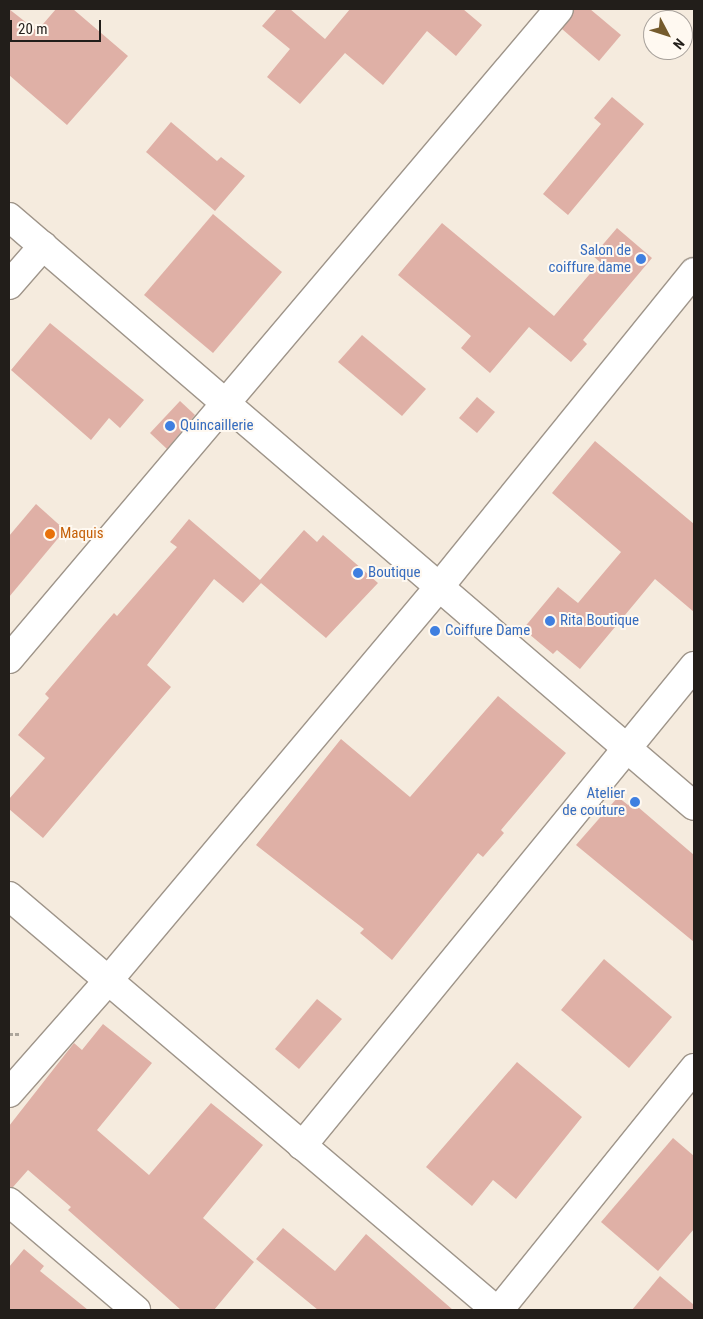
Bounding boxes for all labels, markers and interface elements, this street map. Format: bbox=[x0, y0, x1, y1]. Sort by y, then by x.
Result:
scale bar bbox=[12, 10, 104, 42]
north arrow bbox=[643, 10, 693, 60]
text: 20 m bbox=[18, 20, 48, 38]
text: N bbox=[670, 36, 688, 52]
place label: Salon de coiffure dame bbox=[548, 241, 631, 276]
marker: Salon de coiffure dame bbox=[635, 253, 647, 265]
place label: Quincaillerie bbox=[180, 417, 253, 435]
marker: Quincaillerie bbox=[164, 420, 176, 432]
place label: Maquis bbox=[60, 525, 104, 543]
marker: Maquis bbox=[44, 528, 56, 540]
place label: Boutique bbox=[368, 564, 421, 582]
marker: Boutique bbox=[352, 567, 364, 579]
place label: Rita Boutique bbox=[560, 612, 639, 630]
marker: Rita Boutique bbox=[544, 615, 556, 627]
place label: Coiffure Dame bbox=[445, 622, 530, 640]
marker: Coiffure Dame bbox=[429, 625, 441, 637]
place label: Atelier de couture bbox=[562, 784, 625, 819]
marker: Atelier de couture bbox=[629, 796, 641, 808]

